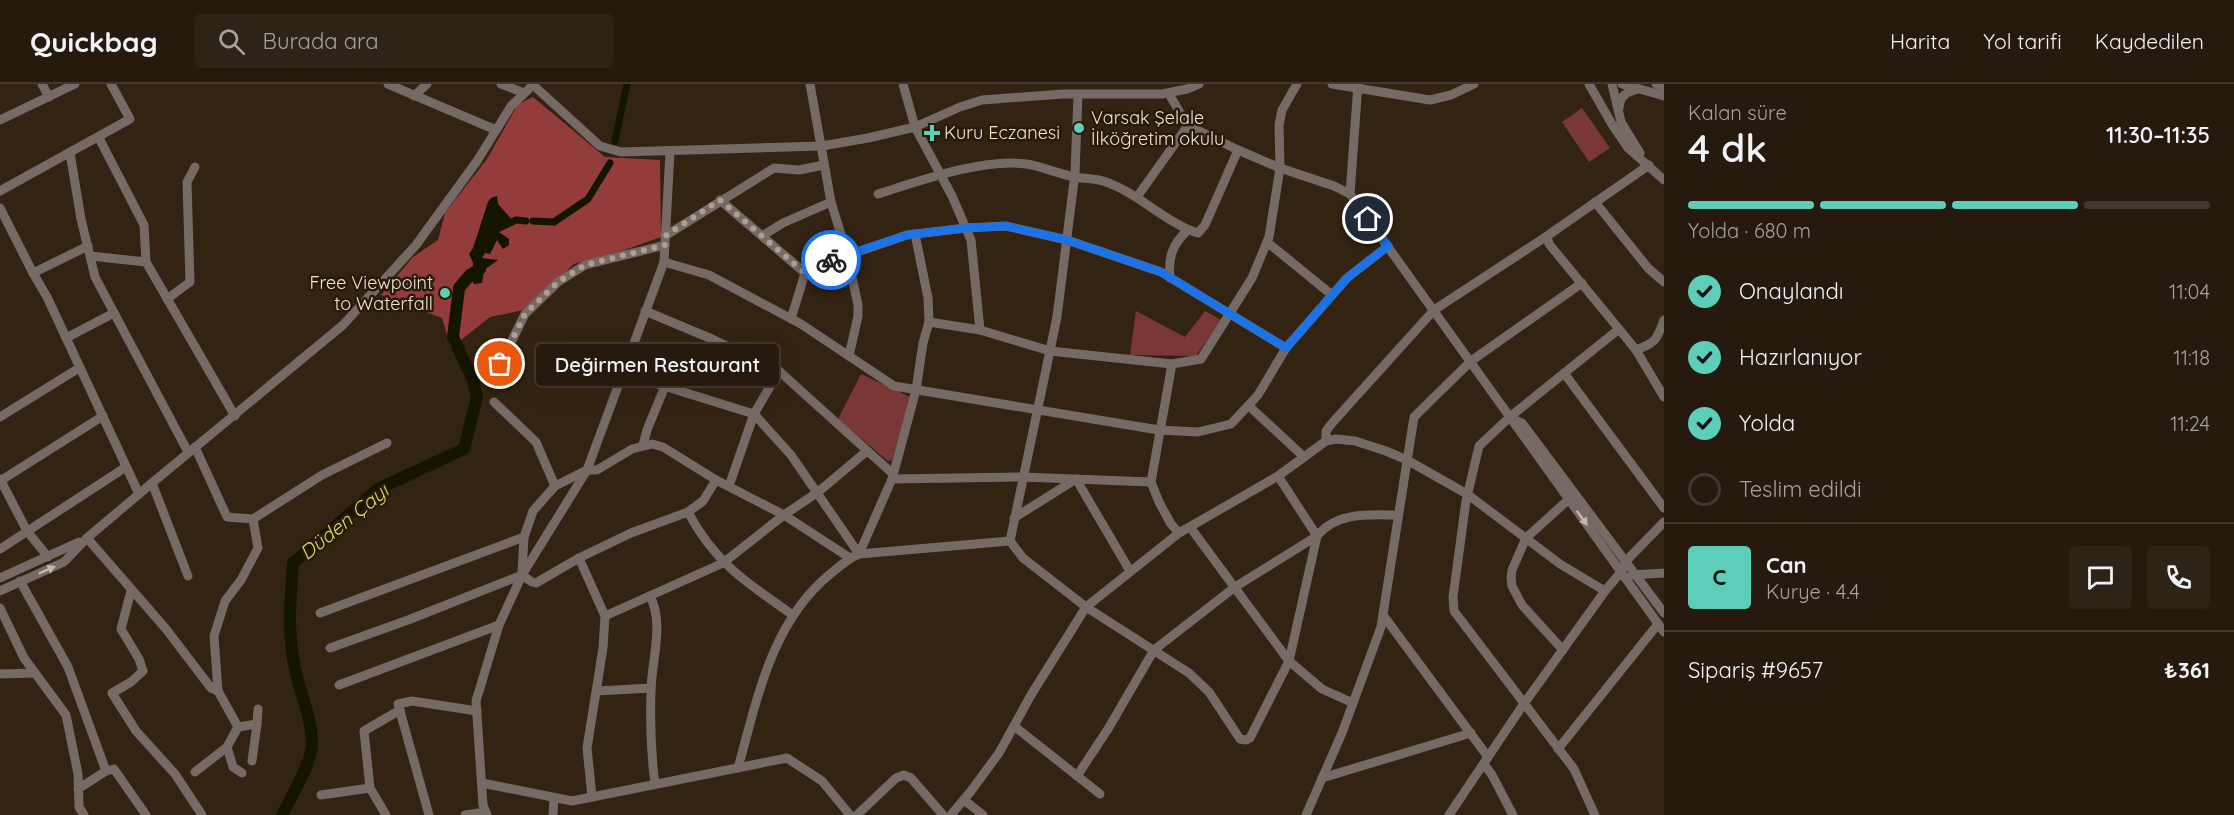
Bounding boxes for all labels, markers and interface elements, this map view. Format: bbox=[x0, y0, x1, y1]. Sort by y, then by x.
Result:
search box bbox=[194, 14, 614, 68]
text: Quickbag bbox=[30, 24, 158, 59]
icon: search bbox=[215, 25, 248, 58]
text: Burada ara bbox=[263, 27, 379, 55]
text: Harita bbox=[1890, 28, 1950, 54]
text: Yol tarifi bbox=[1983, 28, 2062, 54]
text: Kaydedilen bbox=[2095, 28, 2204, 54]
text: Kalan süre bbox=[1688, 100, 1787, 125]
place label: Varsak Şelale İlköğretim okulu bbox=[1091, 106, 1224, 150]
place label: Kuru Eczanesi bbox=[944, 121, 1060, 144]
marker: Varsak Şelale İlköğretim okulu bbox=[1072, 121, 1086, 135]
text: 11:30–11:35 bbox=[2106, 121, 2210, 149]
text: 4 dk bbox=[1688, 123, 1767, 172]
marker: Kuru Eczanesi bbox=[925, 126, 939, 140]
pin bbox=[1342, 193, 1393, 244]
icon: home bbox=[1351, 202, 1384, 235]
text: Yolda · 680 m bbox=[1688, 218, 1811, 243]
courier bbox=[801, 230, 861, 290]
icon: bike bbox=[815, 244, 848, 277]
place label: Free Viewpoint to Waterfall bbox=[310, 271, 433, 315]
icon: check bbox=[1688, 275, 1721, 308]
text: Onaylandı bbox=[1739, 277, 1844, 305]
text: 11:04 bbox=[2169, 279, 2210, 304]
marker: Free Viewpoint to Waterfall bbox=[438, 286, 452, 300]
pin bbox=[474, 338, 525, 389]
icon: check bbox=[1688, 341, 1721, 374]
callout: Değirmen Restaurant bbox=[536, 343, 779, 385]
text: Hazırlanıyor bbox=[1739, 343, 1862, 371]
text: 11:18 bbox=[2173, 345, 2210, 370]
icon: bag bbox=[483, 347, 516, 380]
text: Değirmen Restaurant bbox=[555, 352, 760, 377]
icon: check bbox=[1688, 407, 1721, 440]
text: Yolda bbox=[1739, 409, 1795, 437]
text: 11:24 bbox=[2170, 411, 2210, 436]
text: Teslim edildi bbox=[1739, 475, 1862, 503]
water label: Düden Çayı bbox=[294, 477, 394, 565]
one-way arrow bbox=[1575, 511, 1587, 526]
button: chat bbox=[2069, 546, 2132, 609]
button: phone bbox=[2147, 546, 2210, 609]
text: Can bbox=[1766, 551, 1807, 579]
text: C bbox=[1713, 563, 1726, 591]
one-way arrow bbox=[39, 565, 56, 574]
text: Kurye · 4.4 bbox=[1766, 579, 1860, 604]
text: Sipariş #9657 bbox=[1688, 656, 1823, 684]
text: ₺361 bbox=[2164, 656, 2210, 684]

